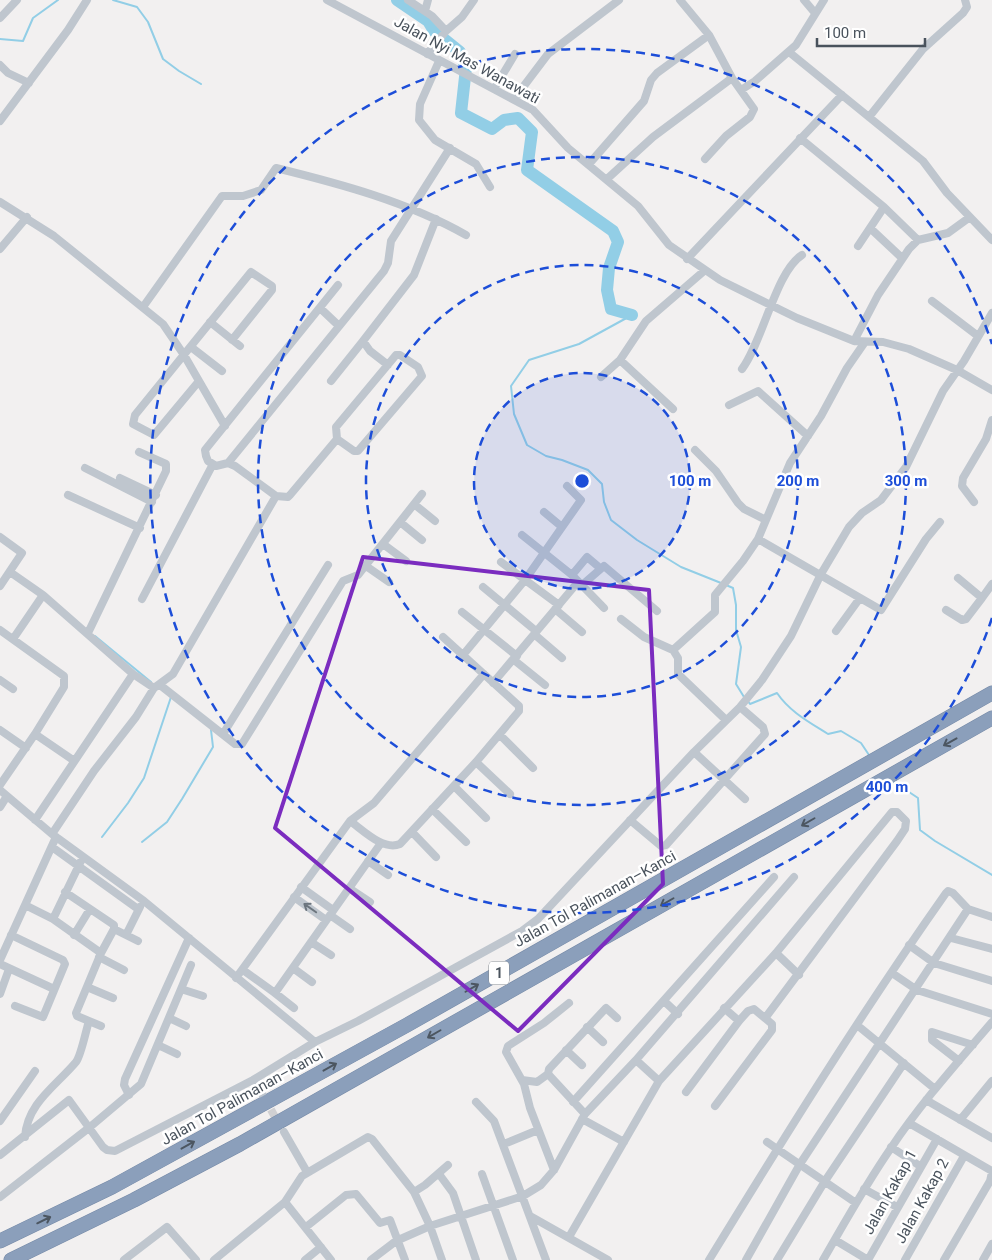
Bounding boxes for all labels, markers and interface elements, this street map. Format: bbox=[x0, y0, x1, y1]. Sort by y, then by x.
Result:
street label: Jalan Nyi Mas Wanawati bbox=[391, 12, 543, 108]
scale bar bbox=[817, 15, 924, 47]
text: 100 m bbox=[824, 24, 866, 42]
centre of rings bbox=[573, 472, 591, 490]
text: 100 m bbox=[669, 472, 711, 490]
text: 200 m bbox=[777, 472, 819, 490]
text: 300 m bbox=[885, 472, 927, 490]
one-way arrow bbox=[942, 737, 957, 747]
text: 400 m bbox=[866, 778, 908, 796]
one-way arrow bbox=[801, 818, 816, 827]
street label: Jalan Tol Palimanan–Kanci bbox=[511, 847, 679, 951]
one-way arrow bbox=[660, 898, 674, 908]
one-way arrow bbox=[304, 903, 317, 914]
road number: 1 bbox=[489, 961, 509, 984]
one-way arrow bbox=[465, 982, 479, 992]
one-way arrow bbox=[428, 1030, 442, 1040]
street label: Jalan Tol Palimanan–Kanci bbox=[158, 1045, 326, 1149]
one-way arrow bbox=[323, 1062, 338, 1072]
one-way arrow bbox=[180, 1140, 195, 1149]
street label: Jalan Kakap 1 bbox=[859, 1146, 921, 1238]
street label: Jalan Kakap 2 bbox=[891, 1155, 953, 1247]
one-way arrow bbox=[36, 1215, 51, 1224]

